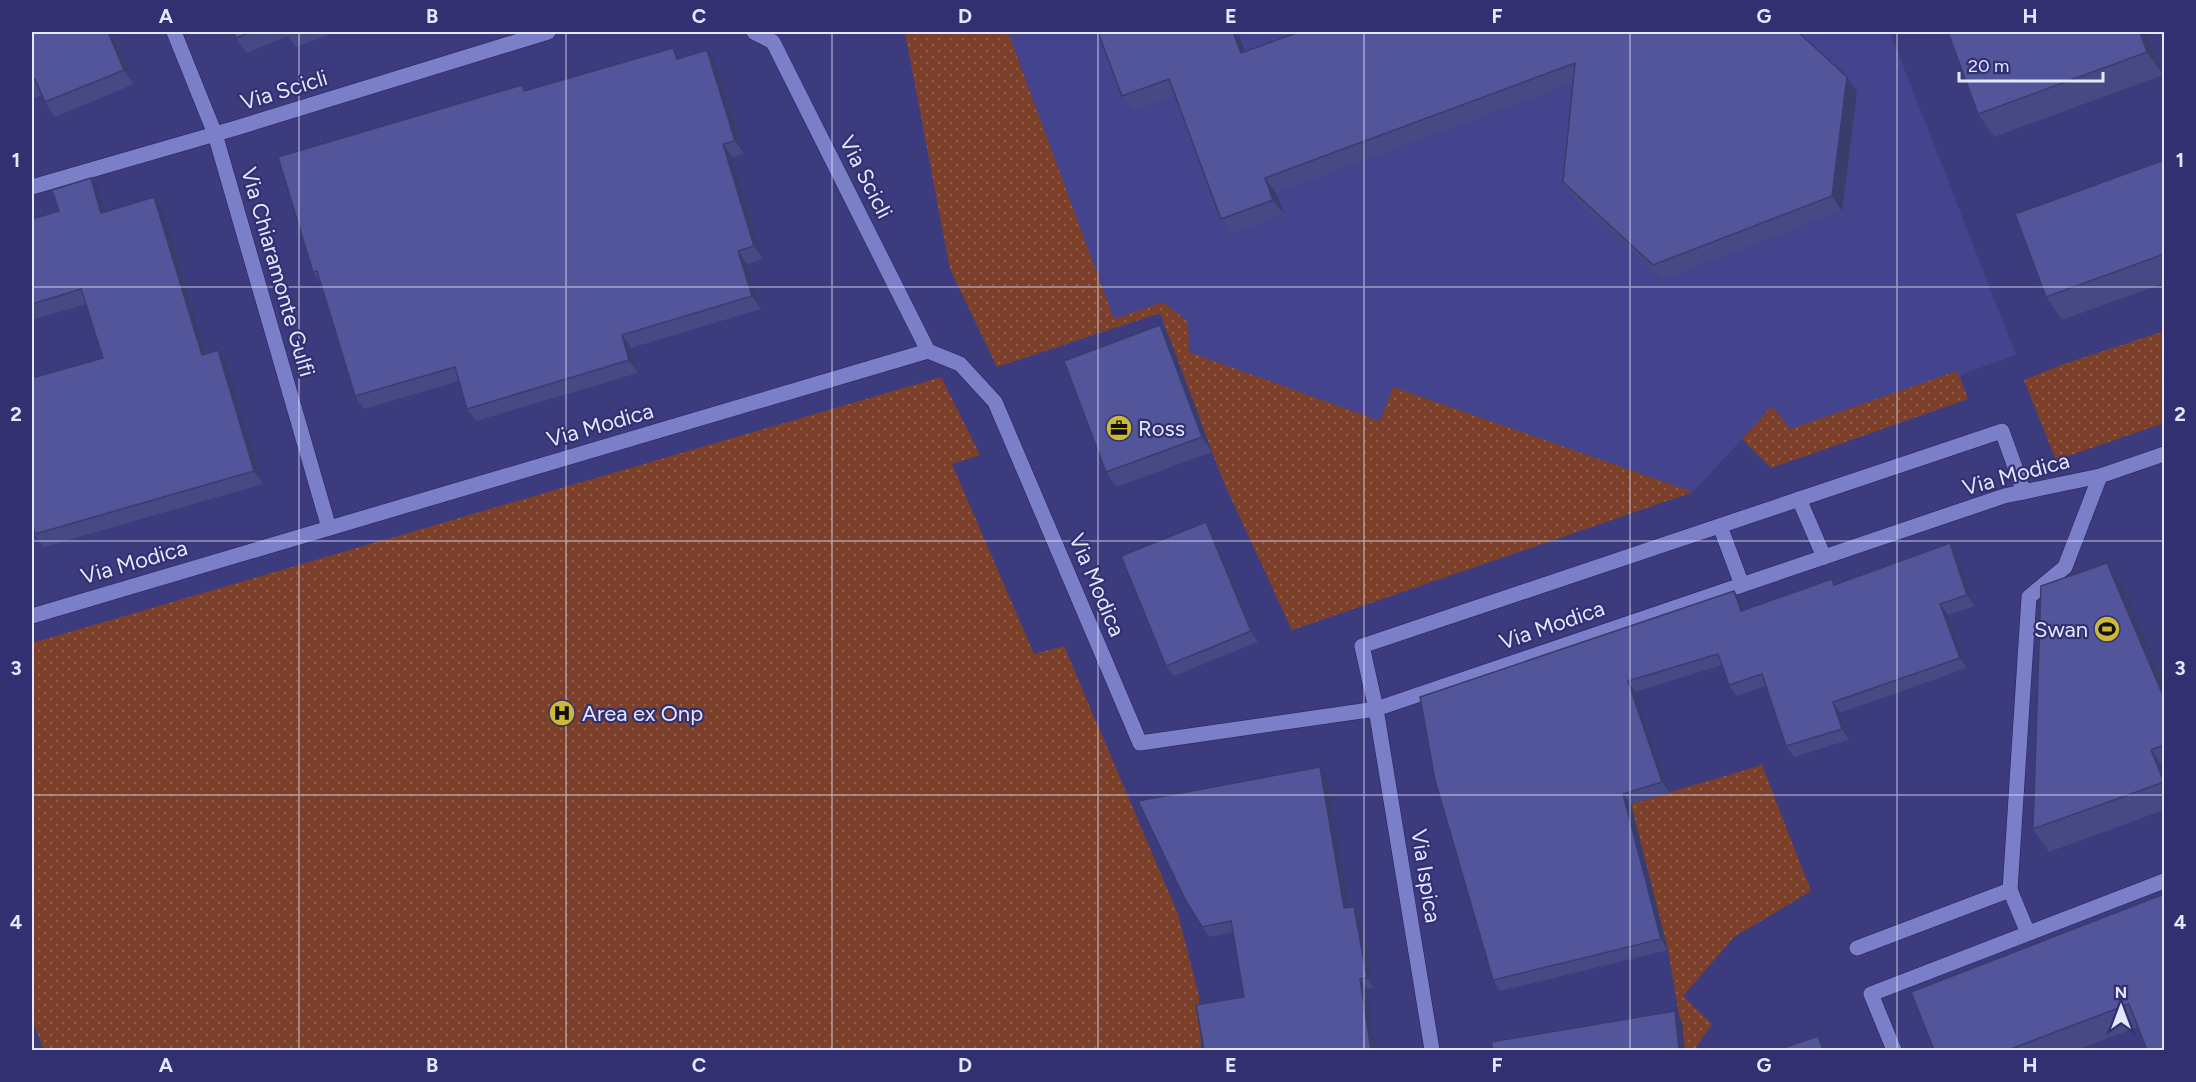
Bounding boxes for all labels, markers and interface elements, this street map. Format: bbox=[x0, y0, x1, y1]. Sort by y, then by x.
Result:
text: A bbox=[159, 4, 174, 28]
text: B bbox=[426, 4, 438, 28]
text: C bbox=[692, 4, 706, 28]
text: D bbox=[958, 4, 972, 28]
text: E bbox=[1225, 4, 1237, 28]
text: F bbox=[1491, 4, 1503, 28]
text: G bbox=[1757, 4, 1772, 28]
text: H bbox=[2023, 4, 2038, 28]
scale bar bbox=[1959, 45, 2103, 83]
text: 20 m bbox=[1968, 55, 2009, 77]
street label: Via Scicli bbox=[237, 64, 331, 116]
street label: Via Scicli bbox=[834, 131, 898, 223]
text: 1 bbox=[12, 148, 20, 172]
text: 1 bbox=[2176, 148, 2184, 172]
street label: Via Chiaramonte Gulfi bbox=[235, 164, 321, 380]
street label: Via Modica bbox=[544, 397, 656, 453]
text: 2 bbox=[10, 402, 22, 426]
text: 2 bbox=[2174, 402, 2186, 426]
office icon: Ross bbox=[1104, 413, 1134, 443]
place label: Ross bbox=[1138, 415, 1185, 442]
street label: Via Modica bbox=[1960, 447, 2072, 501]
street label: Via Modica bbox=[1063, 529, 1131, 641]
street label: Via Modica bbox=[78, 534, 190, 590]
street label: Via Modica bbox=[1496, 594, 1608, 656]
sports icon: Swan bbox=[2092, 614, 2122, 644]
place label: Swan bbox=[2034, 616, 2088, 643]
text: 3 bbox=[10, 656, 22, 680]
text: 3 bbox=[2174, 656, 2186, 680]
hospital icon: Area ex Onp bbox=[547, 698, 577, 728]
place label: Area ex Onp bbox=[582, 700, 703, 727]
street label: Via Ispica bbox=[1405, 827, 1447, 925]
text: 4 bbox=[10, 910, 23, 934]
text: 4 bbox=[2174, 910, 2187, 934]
north arrow bbox=[2091, 977, 2151, 1037]
text: N bbox=[2115, 983, 2127, 1002]
text: A bbox=[159, 1053, 174, 1077]
text: B bbox=[426, 1053, 438, 1077]
text: C bbox=[692, 1053, 706, 1077]
text: D bbox=[958, 1053, 972, 1077]
text: E bbox=[1225, 1053, 1237, 1077]
text: F bbox=[1491, 1053, 1503, 1077]
text: G bbox=[1757, 1053, 1772, 1077]
text: H bbox=[2023, 1053, 2038, 1077]

